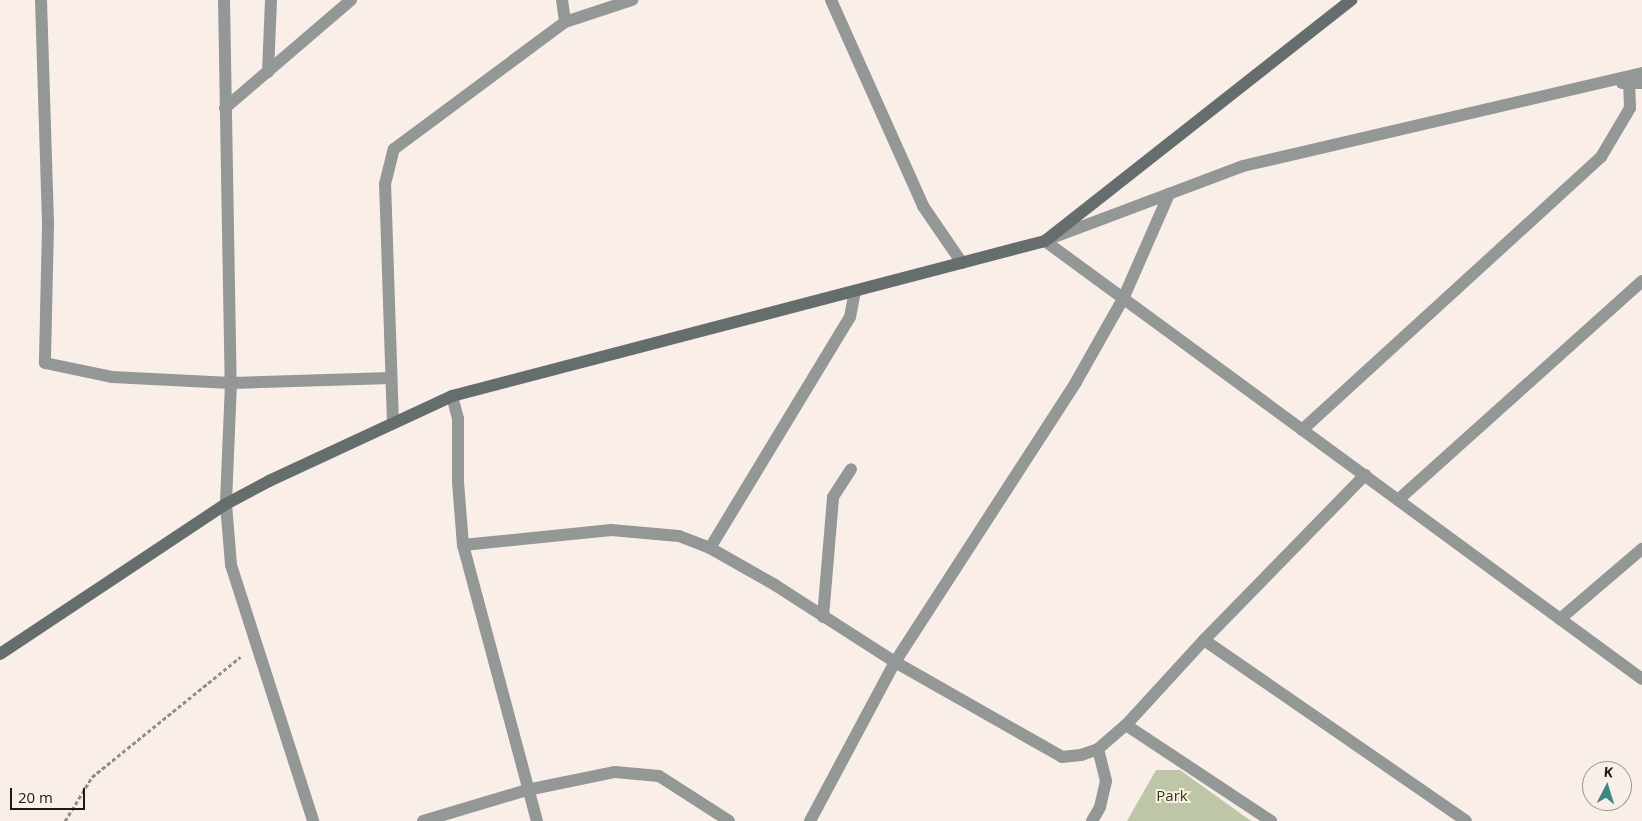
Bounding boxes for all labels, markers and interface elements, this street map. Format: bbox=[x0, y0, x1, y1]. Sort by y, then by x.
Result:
north arrow bbox=[1582, 761, 1632, 811]
text: K bbox=[1603, 762, 1614, 781]
scale bar bbox=[12, 778, 88, 810]
text: 20 m bbox=[18, 787, 53, 807]
park label: Park bbox=[1156, 787, 1188, 805]

